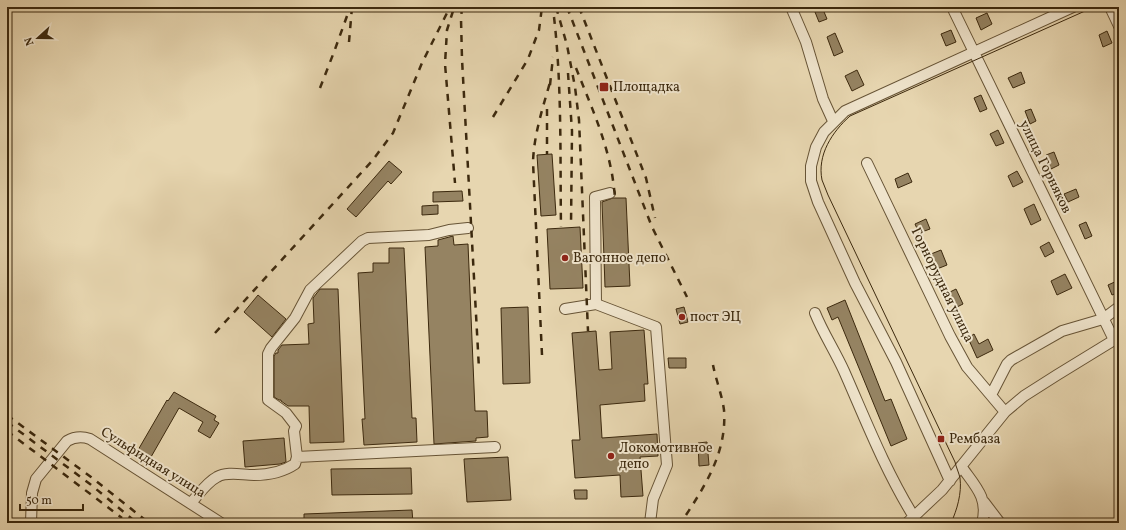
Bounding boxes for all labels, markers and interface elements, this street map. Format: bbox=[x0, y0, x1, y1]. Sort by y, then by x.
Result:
north arrow bbox=[18, 18, 58, 58]
text: N bbox=[22, 35, 38, 47]
place label: Площадка bbox=[613, 78, 680, 97]
marker: Площадка bbox=[598, 81, 610, 93]
street label: улица Горняков bbox=[1014, 117, 1076, 217]
street label: Горнорудная улица bbox=[906, 224, 978, 346]
place label: Вагонное депо bbox=[573, 249, 666, 268]
marker: Вагонное депо bbox=[560, 253, 570, 263]
place label: пост ЭЦ bbox=[690, 308, 741, 327]
marker: пост ЭЦ bbox=[677, 312, 687, 322]
street label: Сульфидная улица bbox=[97, 423, 209, 503]
place label: Рембаза bbox=[949, 430, 1001, 449]
marker: Рембаза bbox=[936, 434, 946, 444]
place label: Локомотивное депо bbox=[619, 439, 713, 474]
marker: Локомотивное депо bbox=[606, 451, 616, 461]
scale bar bbox=[20, 486, 83, 512]
text: 50 m bbox=[26, 493, 52, 509]

